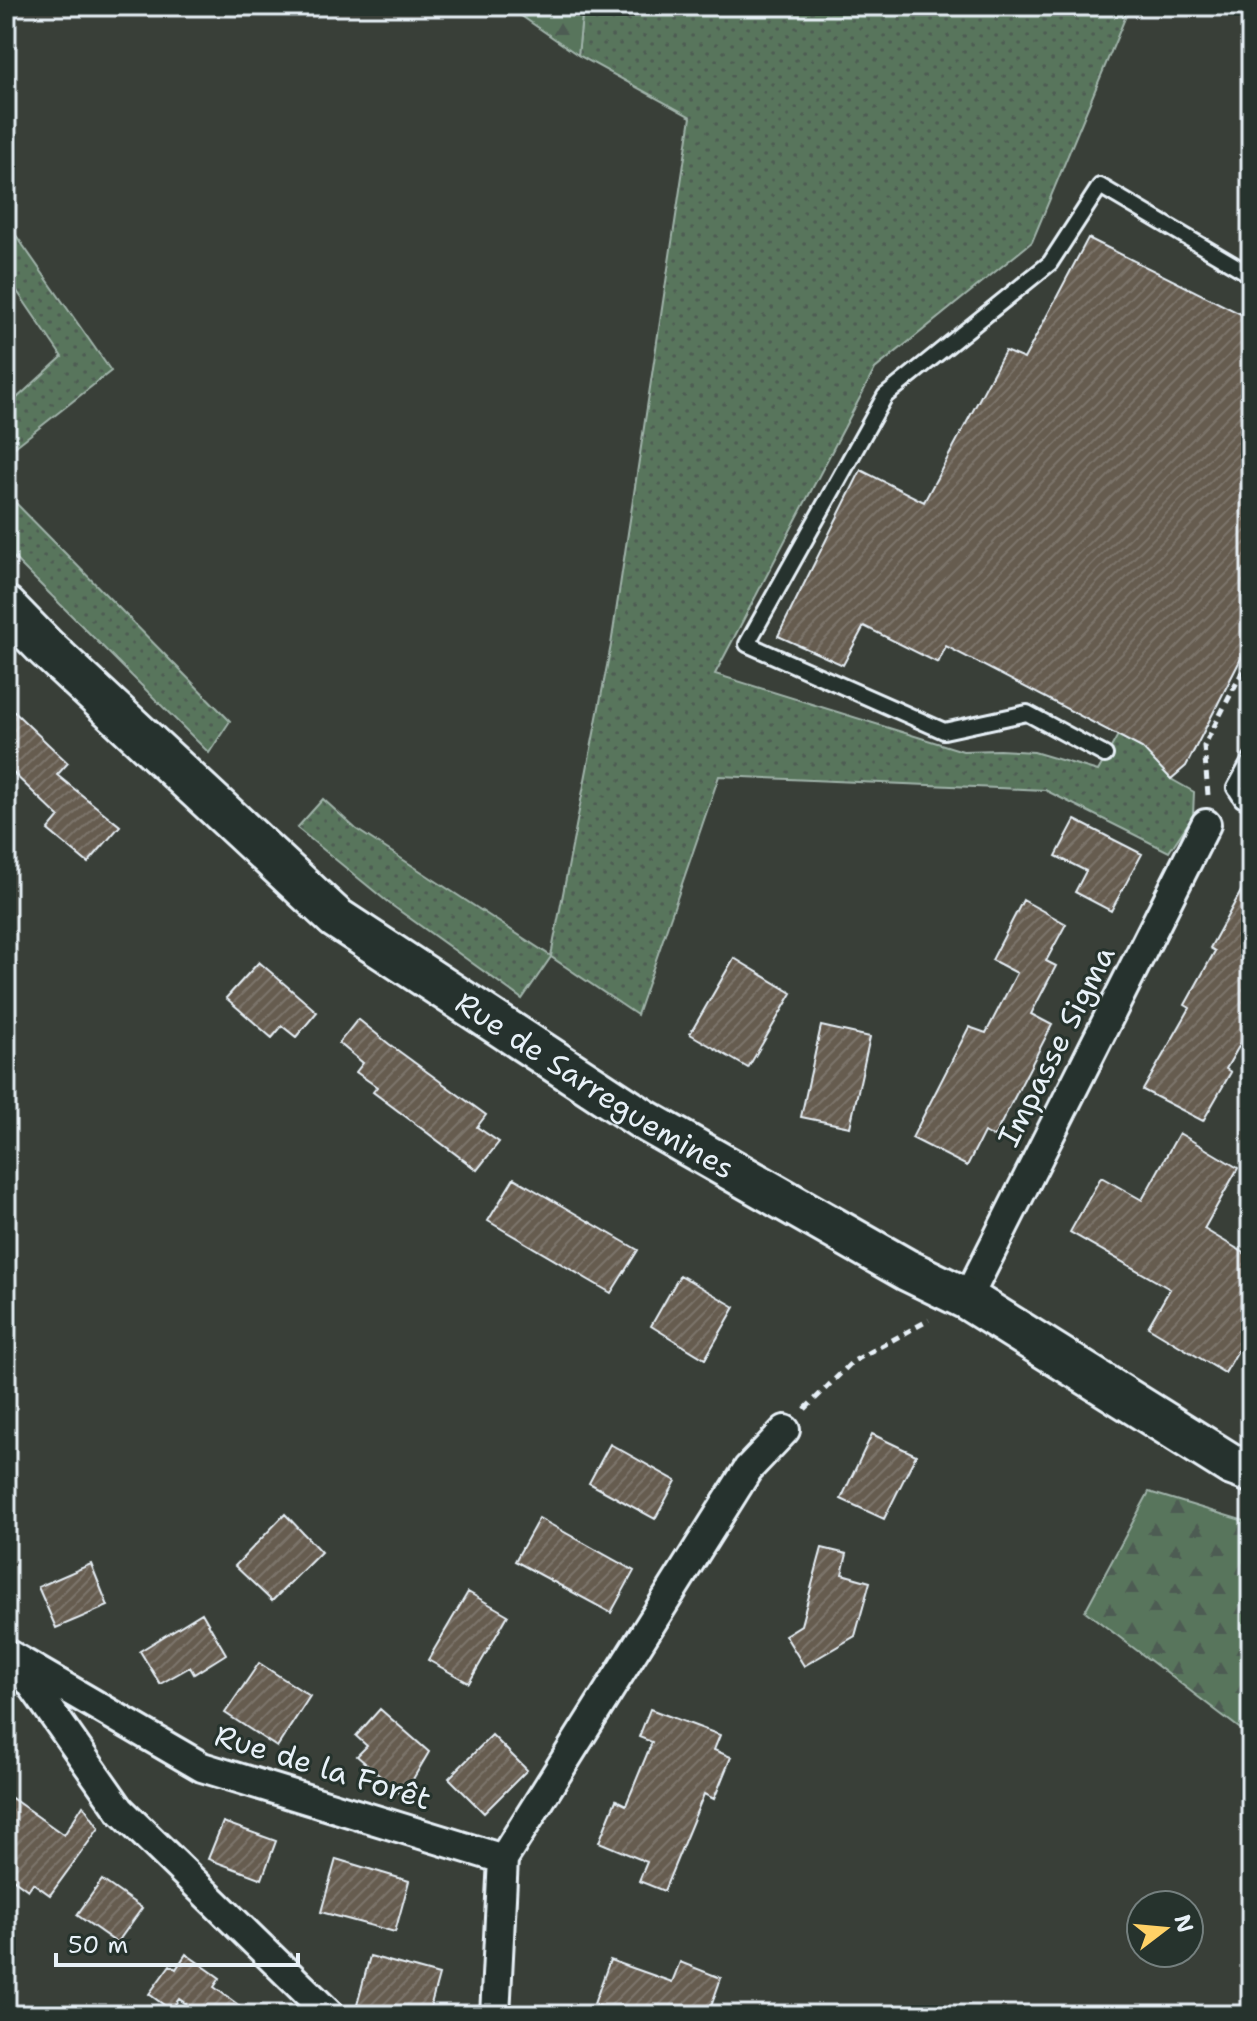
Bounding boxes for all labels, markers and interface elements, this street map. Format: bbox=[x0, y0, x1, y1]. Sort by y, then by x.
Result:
street label: Impasse Sigma bbox=[988, 938, 1124, 1153]
street label: Rue de Sarreguemines bbox=[448, 982, 742, 1188]
street label: Rue de la Forêt bbox=[210, 1715, 436, 1819]
north arrow bbox=[1125, 1889, 1205, 1969]
text: N bbox=[1167, 1911, 1200, 1936]
scale bar bbox=[56, 1917, 298, 1967]
text: 50 m bbox=[68, 1929, 128, 1961]

